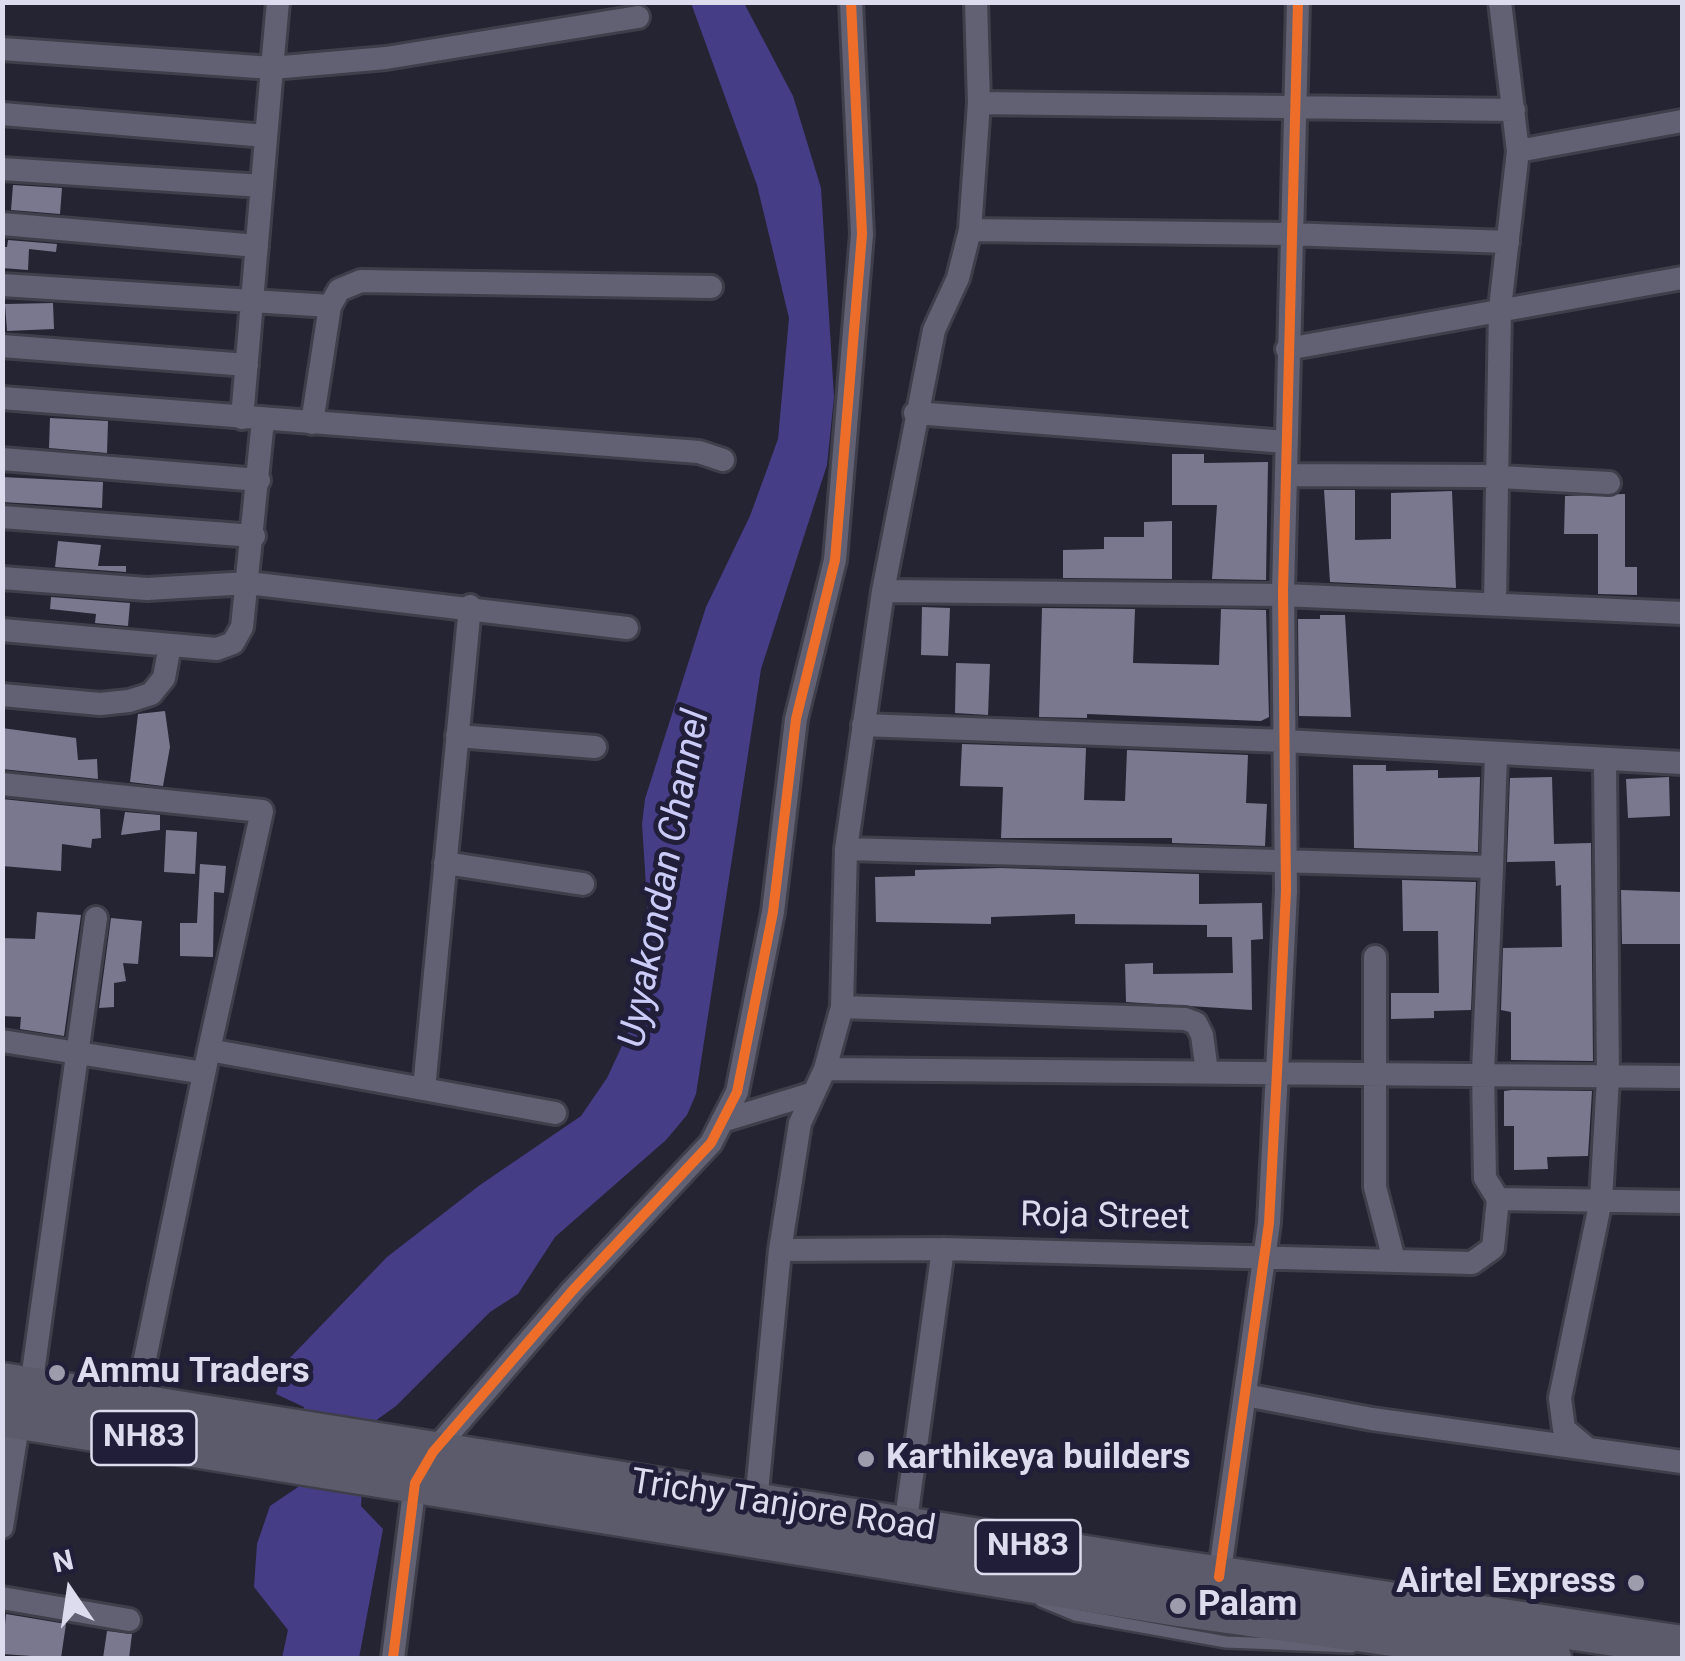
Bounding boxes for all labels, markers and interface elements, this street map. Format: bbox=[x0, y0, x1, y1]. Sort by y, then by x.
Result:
water label: Uyyakondan Channel bbox=[611, 706, 721, 1052]
street label: Roja Street bbox=[1020, 1196, 1190, 1240]
place label: Ammu Traders bbox=[77, 1352, 310, 1394]
marker: Ammu Traders bbox=[46, 1362, 68, 1384]
road number: NH83 bbox=[92, 1411, 196, 1465]
place label: Karthikeya builders bbox=[886, 1438, 1190, 1480]
marker: Karthikeya builders bbox=[855, 1448, 877, 1470]
street label: Trichy Tanjore Road bbox=[628, 1462, 938, 1552]
road number: NH83 bbox=[976, 1520, 1080, 1574]
north arrow bbox=[20, 1541, 120, 1641]
text: N bbox=[50, 1543, 76, 1580]
place label: Airtel Express bbox=[1396, 1562, 1616, 1604]
marker: Airtel Express bbox=[1625, 1572, 1647, 1594]
place label: Palam bbox=[1198, 1585, 1297, 1627]
marker: Palam bbox=[1167, 1595, 1189, 1617]

